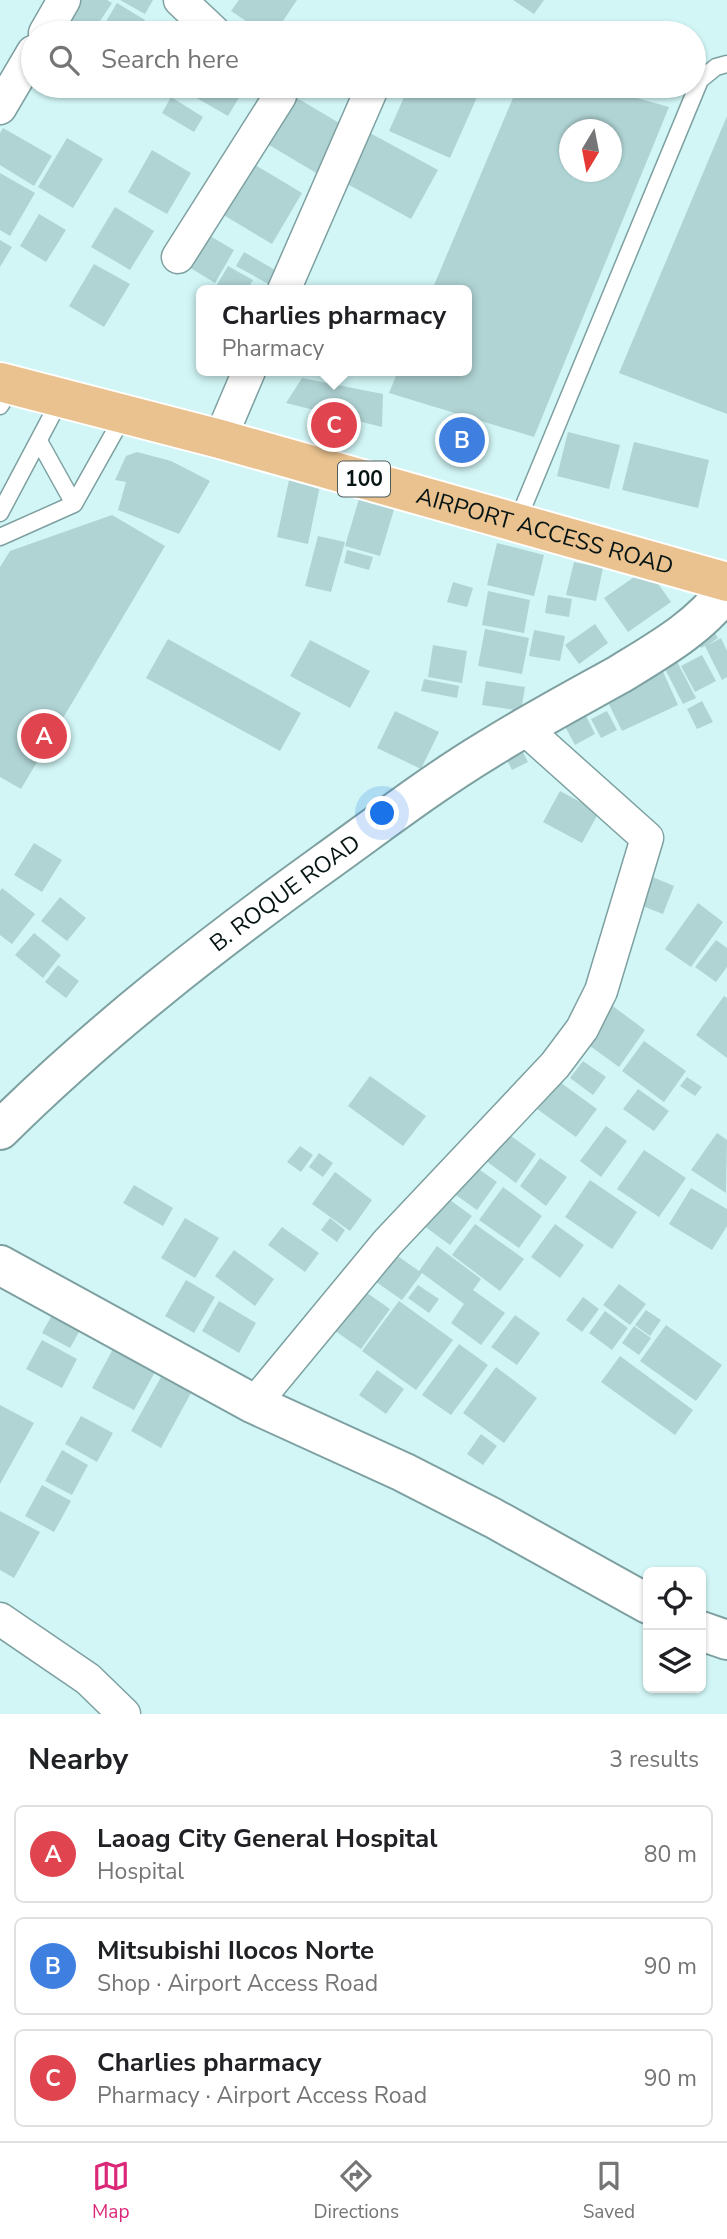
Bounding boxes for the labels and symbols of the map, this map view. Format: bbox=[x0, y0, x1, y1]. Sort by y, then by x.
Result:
north arrow bbox=[559, 119, 622, 182]
pin: C bbox=[311, 399, 357, 451]
pin: B bbox=[439, 414, 485, 466]
road number: 100 bbox=[338, 462, 390, 496]
street label: AIRPORT ACCESS ROAD bbox=[413, 480, 677, 582]
pin: A bbox=[21, 710, 67, 762]
your location bbox=[365, 796, 399, 830]
street label: B. ROQUE ROAD bbox=[203, 827, 366, 959]

